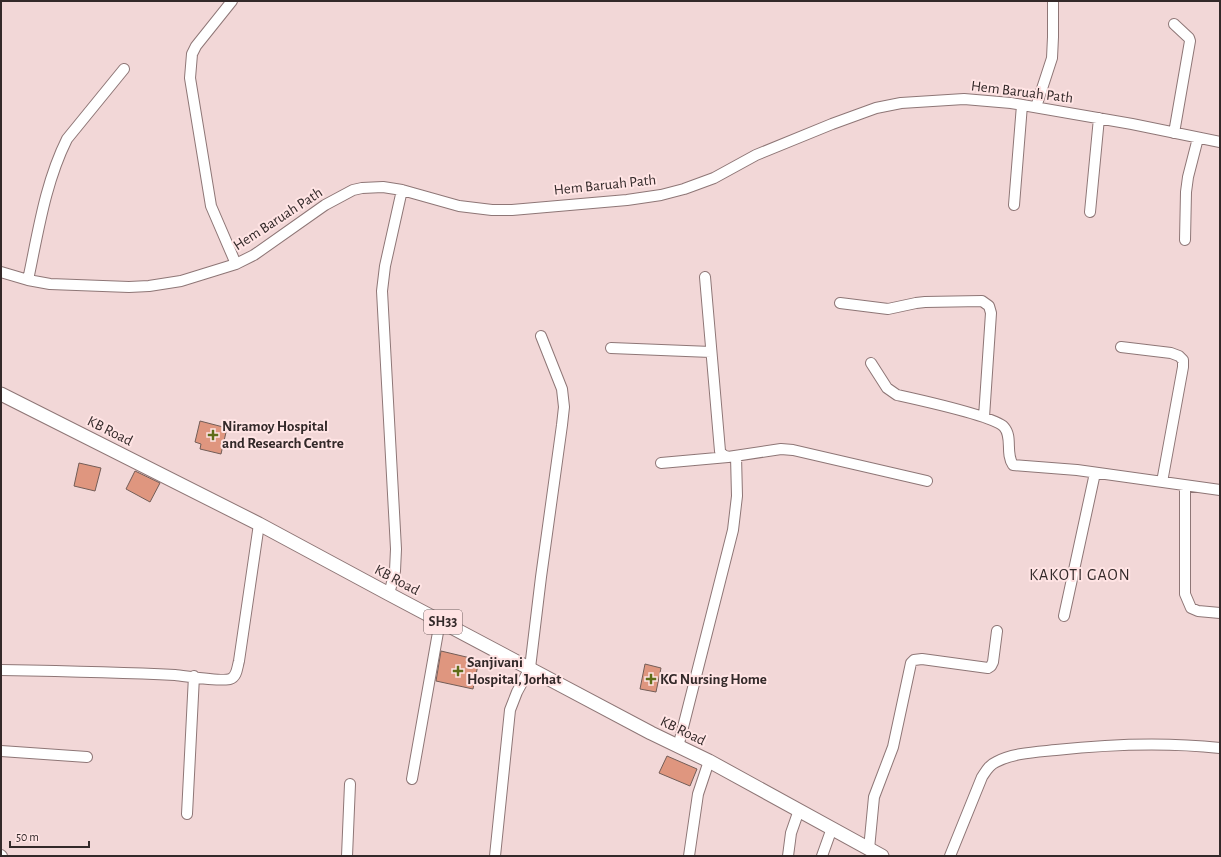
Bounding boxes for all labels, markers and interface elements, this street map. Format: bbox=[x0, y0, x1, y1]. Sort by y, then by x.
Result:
street label: Hem Baruah Path bbox=[970, 78, 1074, 106]
street label: Hem Baruah Path bbox=[553, 172, 657, 198]
street label: Hem Baruah Path bbox=[231, 185, 325, 253]
street label: KB Road bbox=[85, 413, 135, 449]
place label: Niramoy Hospital and Research Centre bbox=[222, 419, 344, 451]
marker: Niramoy Hospital and Research Centre bbox=[207, 429, 219, 441]
street label: KB Road bbox=[372, 562, 422, 598]
district label: KAKOTI GAON bbox=[1029, 567, 1131, 583]
road number: SH33 bbox=[424, 610, 462, 634]
place label: Sanjivani Hospital, Jorhat bbox=[467, 655, 561, 687]
marker: Sanjivani Hospital, Jorhat bbox=[452, 665, 464, 677]
place label: KG Nursing Home bbox=[660, 672, 767, 687]
marker: KG Nursing Home bbox=[645, 673, 657, 685]
street label: KB Road bbox=[658, 714, 708, 748]
scale bar bbox=[10, 823, 89, 849]
text: 50 m bbox=[16, 831, 39, 843]

